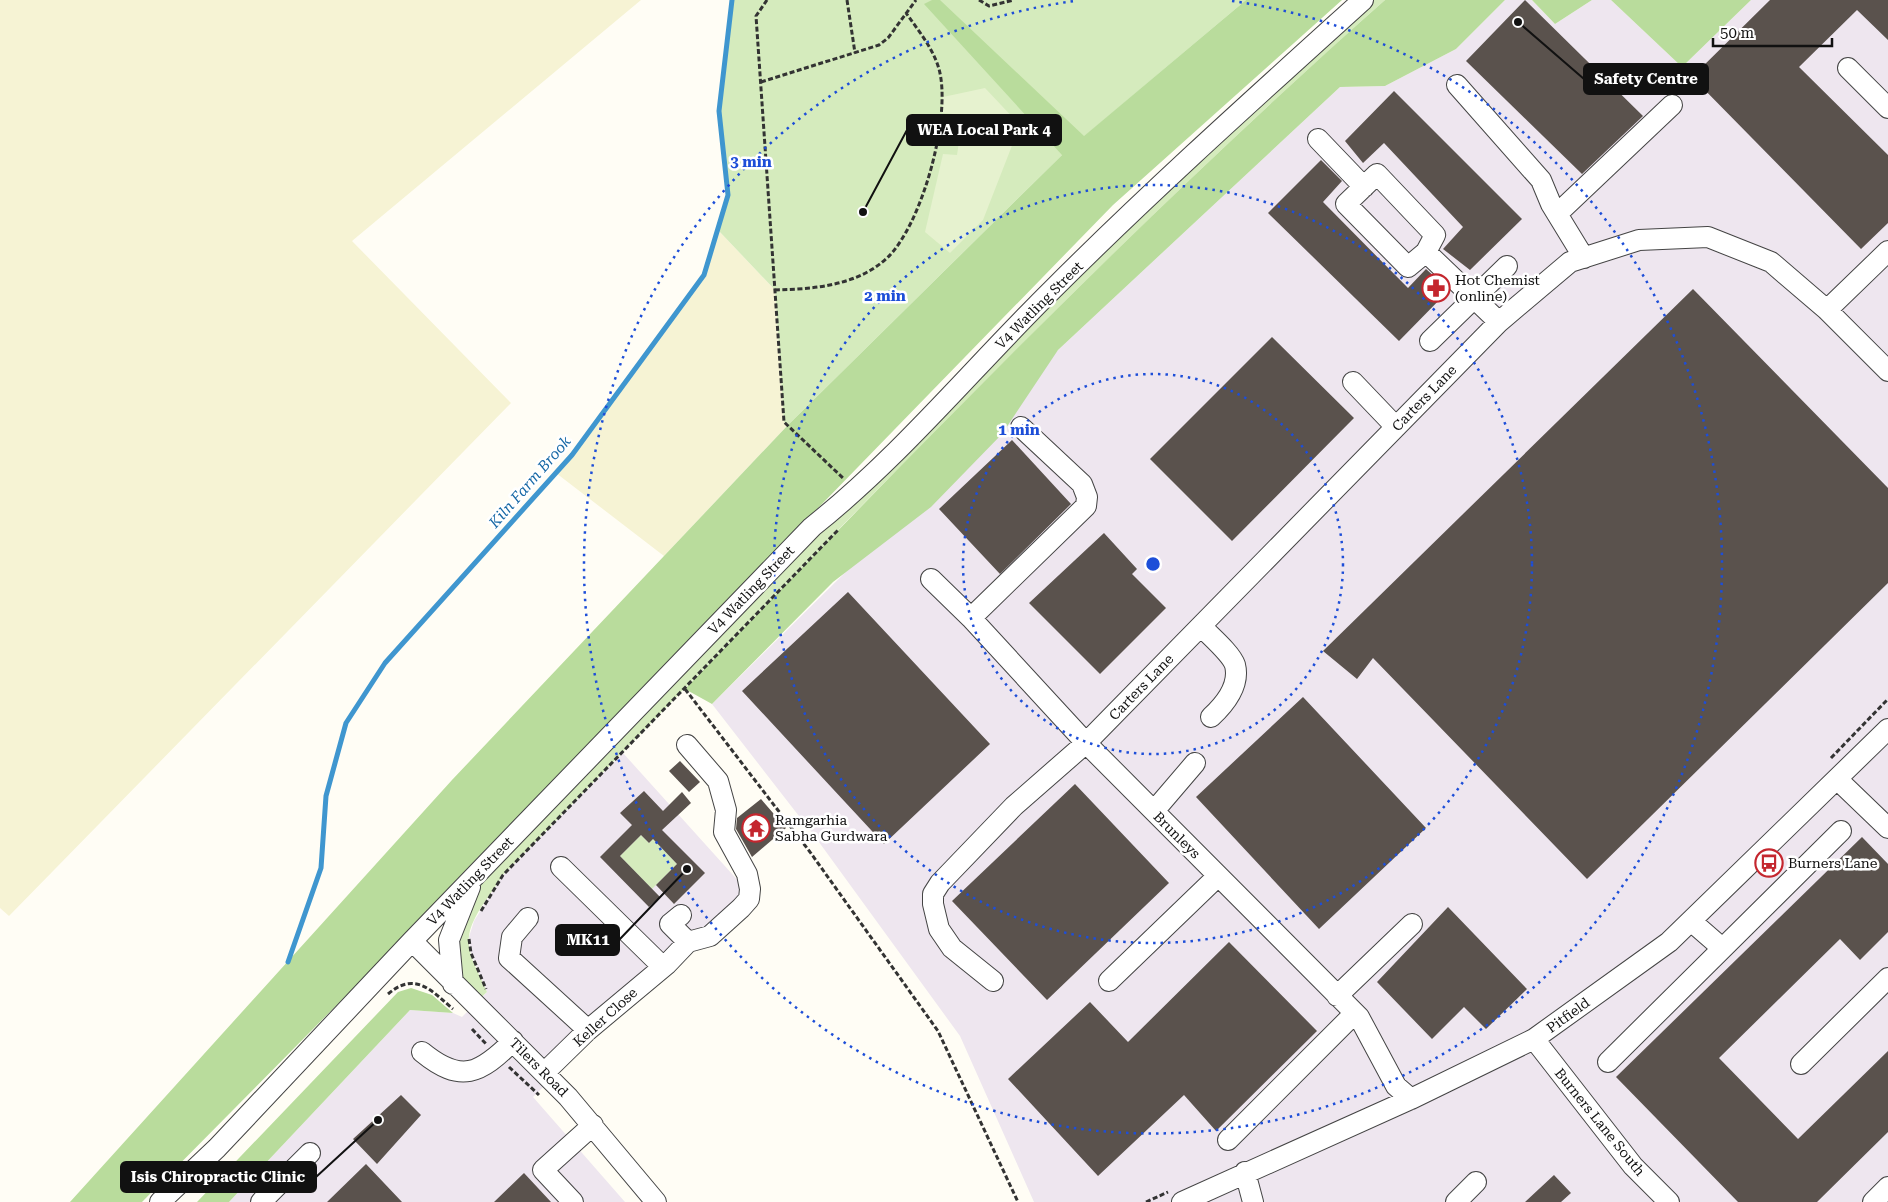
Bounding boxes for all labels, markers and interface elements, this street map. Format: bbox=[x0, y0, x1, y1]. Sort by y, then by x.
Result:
scale bar bbox=[1713, 15, 1832, 47]
text: 50 m bbox=[1720, 24, 1755, 42]
callout: Safety Centre bbox=[1584, 64, 1708, 94]
text: Safety Centre bbox=[1594, 70, 1698, 88]
callout: WEA Local Park 4 bbox=[907, 115, 1061, 145]
text: WEA Local Park 4 bbox=[917, 121, 1051, 139]
text: 3 min bbox=[730, 153, 772, 171]
street label: V4 Watling Street bbox=[992, 258, 1086, 352]
place label: Hot Chemist (online) bbox=[1455, 272, 1540, 304]
pharmacy icon: Hot Chemist (online) bbox=[1421, 273, 1451, 303]
text: 2 min bbox=[864, 287, 906, 305]
street label: Carters Lane bbox=[1389, 361, 1460, 434]
text: 1 min bbox=[998, 421, 1040, 439]
water label: Kiln Farm Brook bbox=[485, 432, 575, 532]
street label: V4 Watling Street bbox=[705, 542, 797, 638]
centre of rings bbox=[1144, 555, 1162, 573]
street label: Carters Lane bbox=[1106, 650, 1177, 723]
street label: Brunleys bbox=[1150, 808, 1204, 862]
place label: Ramgarhia Sabha Gurdwara bbox=[775, 812, 888, 844]
temple icon: Ramgarhia Sabha Gurdwara bbox=[741, 813, 771, 843]
street label: V4 Watling Street bbox=[424, 833, 516, 929]
bus stop icon: Burners Lane bbox=[1754, 848, 1784, 878]
place label: Burners Lane bbox=[1788, 855, 1878, 871]
callout: MK11 bbox=[556, 925, 619, 955]
text: MK11 bbox=[566, 931, 610, 949]
street label: Keller Close bbox=[570, 984, 640, 1050]
street label: Pitfield bbox=[1543, 994, 1593, 1036]
street label: Tilers Road bbox=[506, 1034, 572, 1100]
street label: Burners Lane South bbox=[1552, 1065, 1648, 1179]
callout: Isis Chiropractic Clinic bbox=[121, 1162, 316, 1192]
text: Isis Chiropractic Clinic bbox=[131, 1168, 306, 1186]

